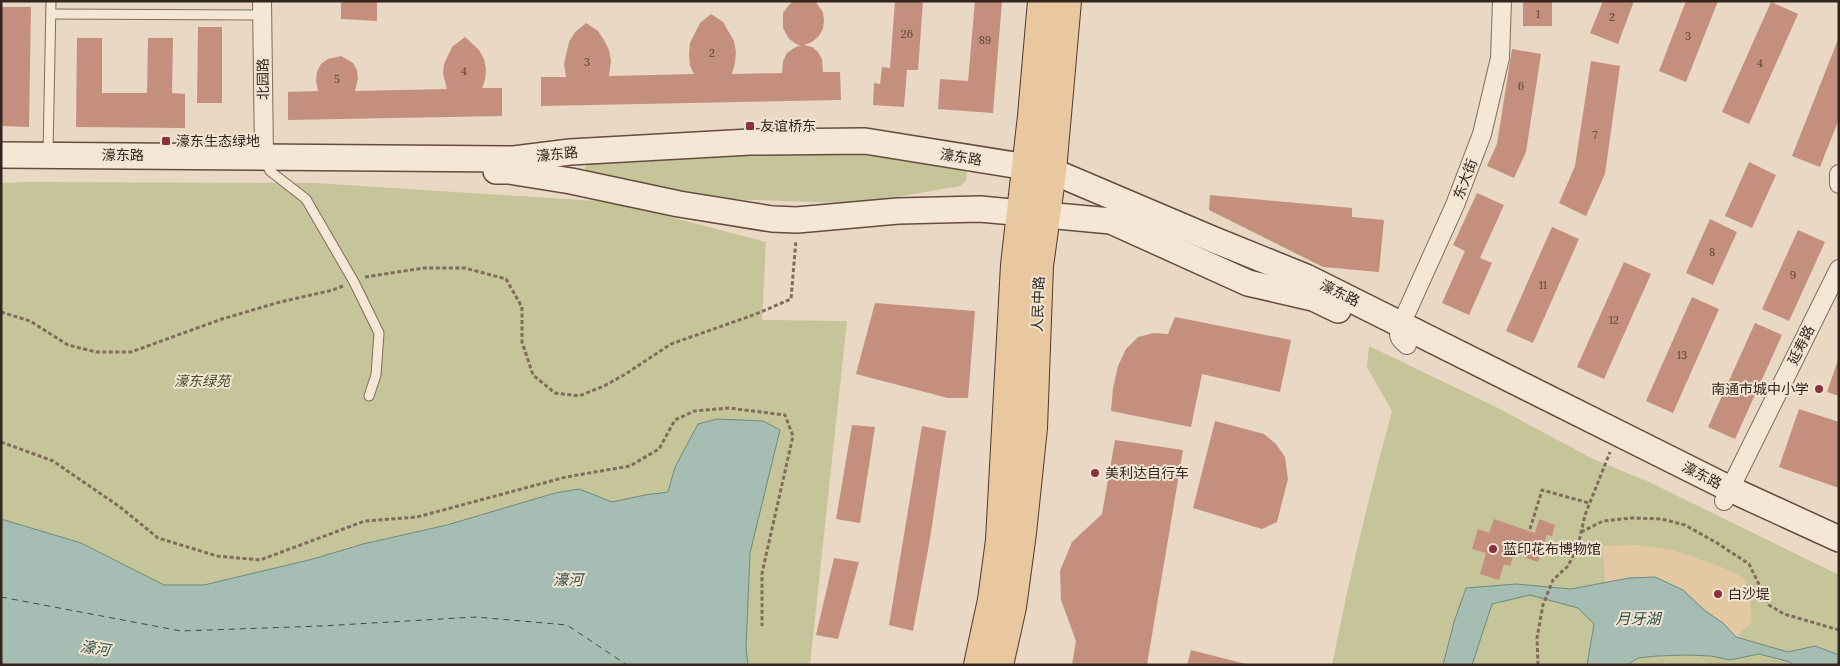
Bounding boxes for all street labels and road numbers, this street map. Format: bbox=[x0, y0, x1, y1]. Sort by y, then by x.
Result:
street label: 北园路 bbox=[254, 58, 272, 100]
street label: 濠东路 bbox=[535, 143, 579, 165]
street label: 濠东路 bbox=[939, 145, 983, 169]
street label: 濠东路 bbox=[102, 146, 144, 164]
street label: 东大街 bbox=[1449, 156, 1481, 202]
street label: 人民中路 bbox=[1028, 276, 1048, 332]
street label: 濠东路 bbox=[1317, 276, 1363, 310]
street label: 延寿路 bbox=[1784, 322, 1818, 368]
street label: 濠东路 bbox=[1679, 457, 1725, 493]

